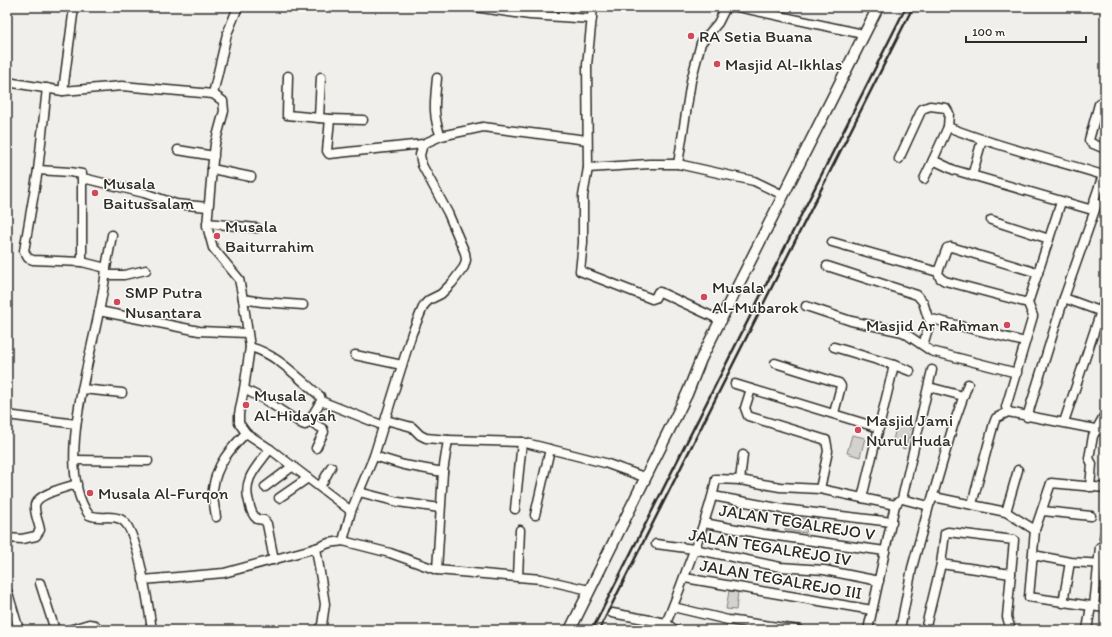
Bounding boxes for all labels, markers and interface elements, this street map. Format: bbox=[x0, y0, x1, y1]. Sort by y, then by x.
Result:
scale bar bbox=[966, 18, 1086, 44]
text: 100 m bbox=[972, 25, 1005, 39]
place label: RA Setia Buana bbox=[699, 26, 813, 46]
marker: RA Setia Buana bbox=[686, 31, 696, 41]
place label: Masjid Al-Ikhlas bbox=[725, 54, 842, 74]
marker: Masjid Al-Ikhlas bbox=[712, 59, 722, 69]
place label: Musala Baitussalam bbox=[103, 173, 194, 213]
marker: Musala Baitussalam bbox=[90, 188, 100, 198]
place label: Musala Baiturrahim bbox=[225, 216, 315, 256]
marker: Musala Baiturrahim bbox=[212, 231, 222, 241]
place label: Musala Al-Mubarok bbox=[712, 277, 799, 317]
place label: SMP Putra Nusantara bbox=[125, 282, 202, 322]
marker: Musala Al-Mubarok bbox=[699, 292, 709, 302]
marker: SMP Putra Nusantara bbox=[112, 297, 122, 307]
place label: Masjid Ar Rahman bbox=[866, 315, 999, 335]
marker: Masjid Ar Rahman bbox=[1002, 320, 1012, 330]
place label: Musala Al-Hidayah bbox=[254, 385, 337, 425]
marker: Musala Al-Hidayah bbox=[241, 400, 251, 410]
place label: Masjid Jami Nurul Huda bbox=[866, 410, 953, 450]
marker: Masjid Jami Nurul Huda bbox=[853, 425, 863, 435]
place label: Musala Al-Furqon bbox=[98, 483, 229, 503]
marker: Musala Al-Furqon bbox=[85, 488, 95, 498]
street label: JALAN TEGALREJO V bbox=[718, 500, 876, 544]
street label: JALAN TEGALREJO IV bbox=[687, 524, 853, 570]
street label: JALAN TEGALREJO III bbox=[698, 555, 864, 603]

